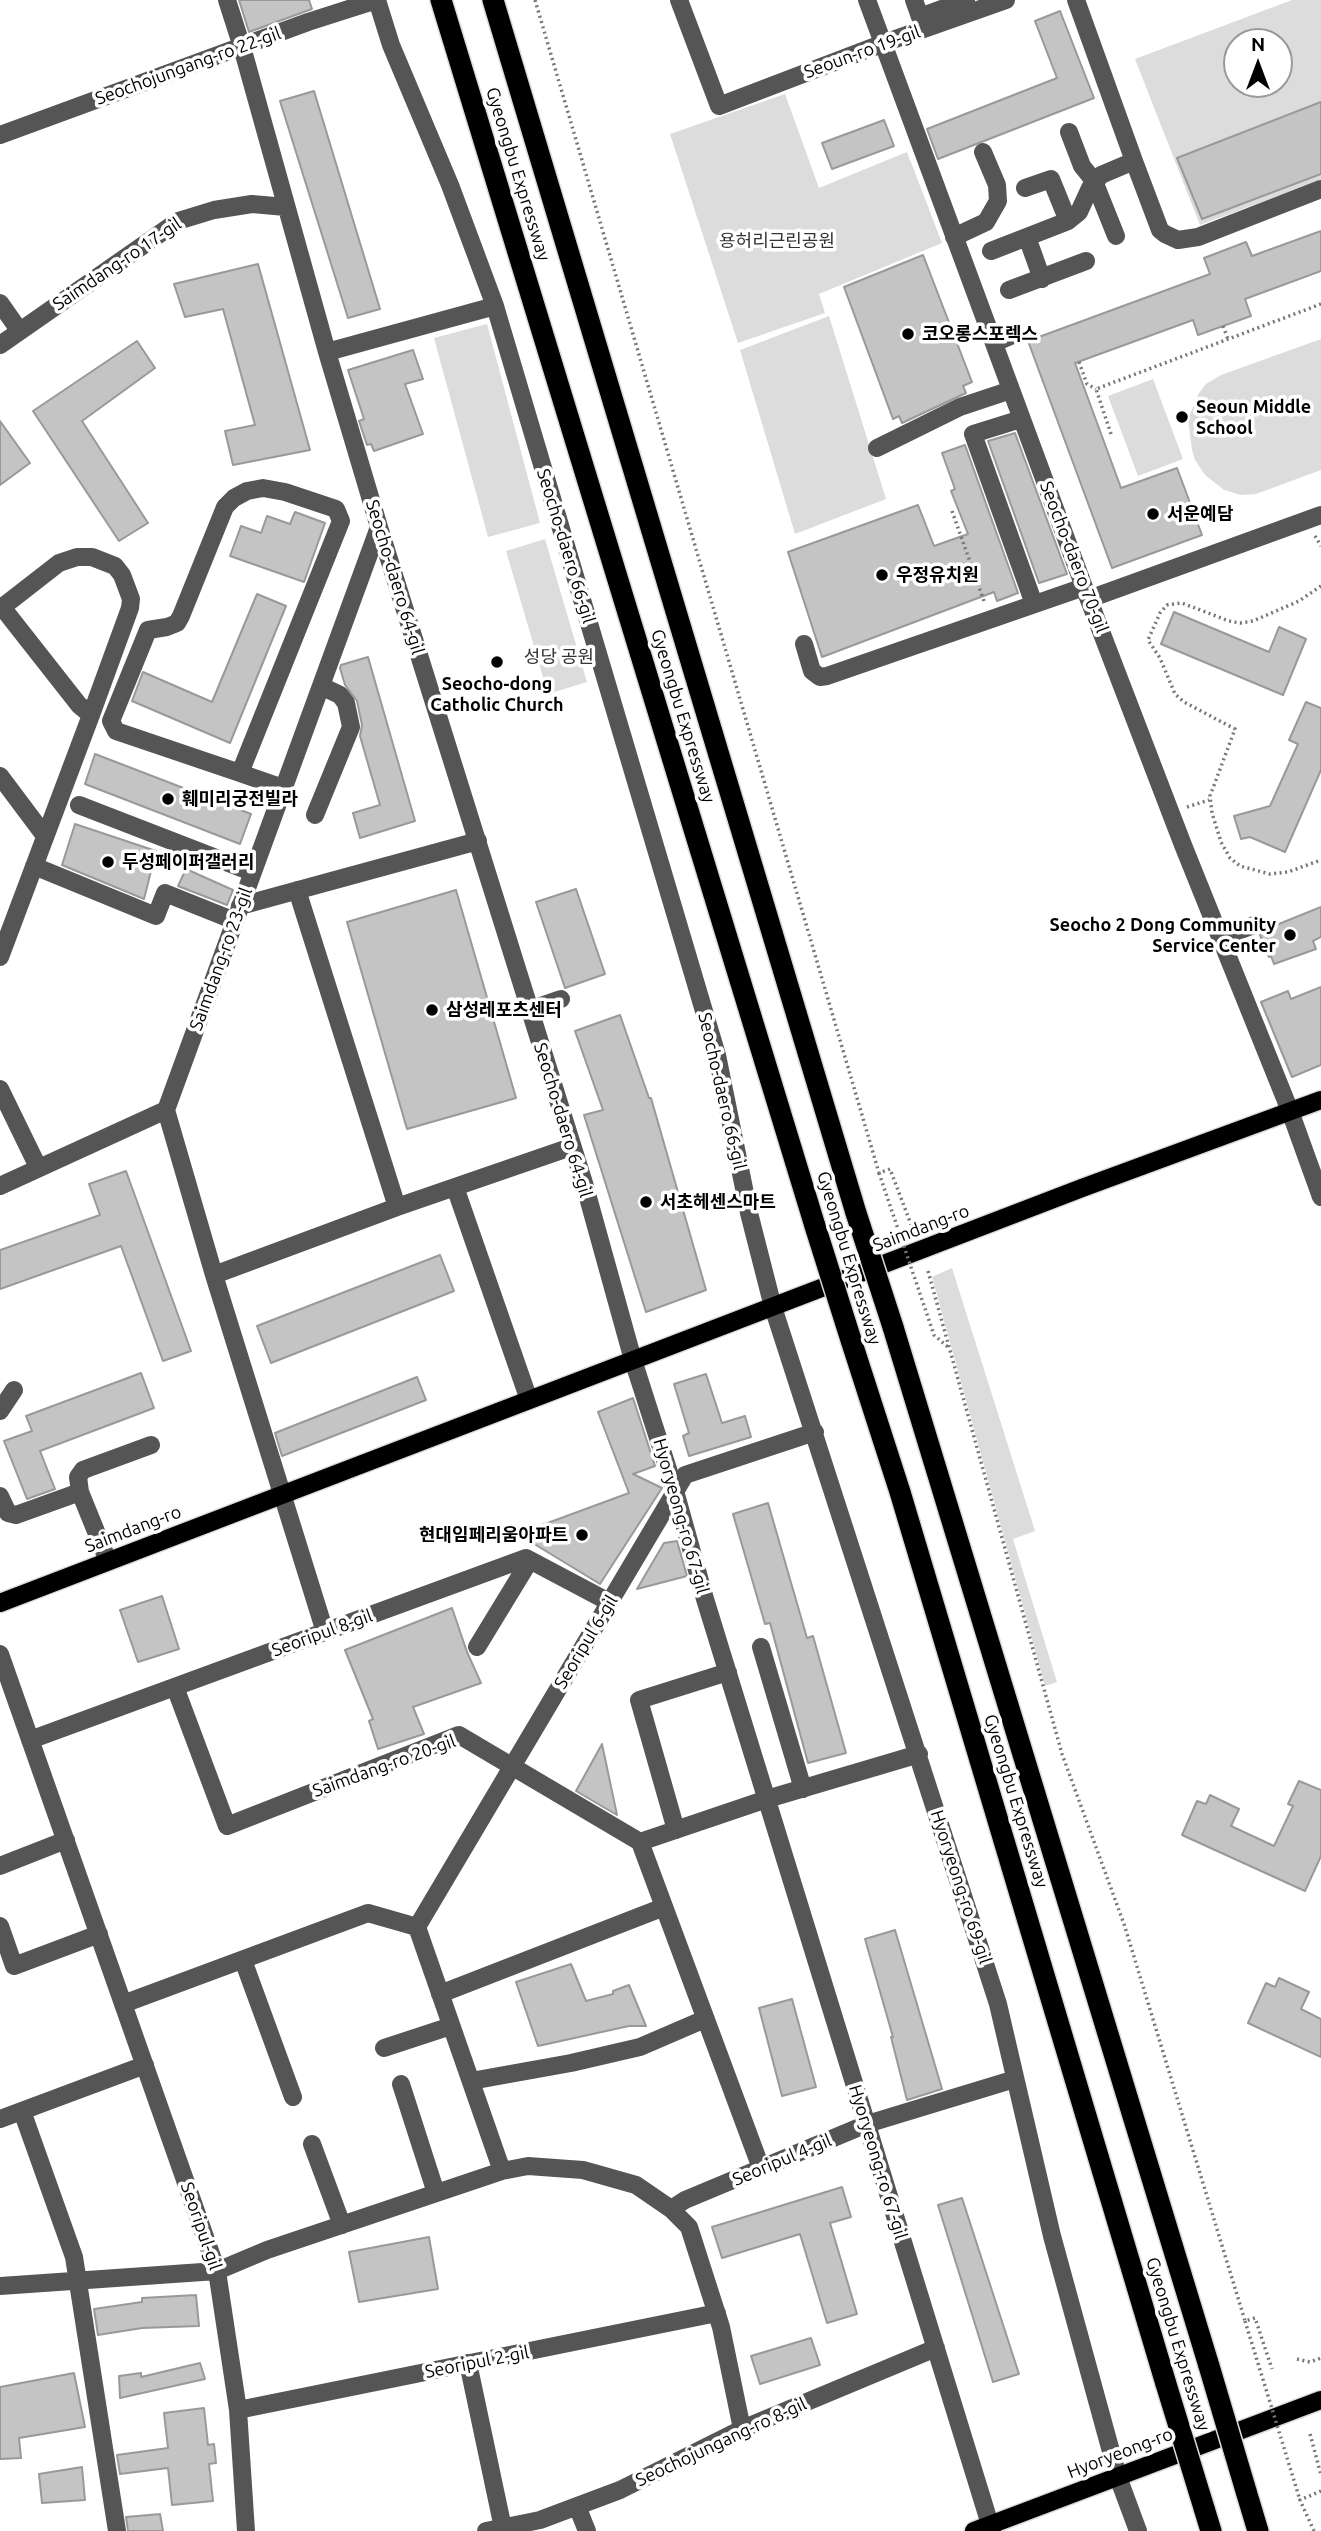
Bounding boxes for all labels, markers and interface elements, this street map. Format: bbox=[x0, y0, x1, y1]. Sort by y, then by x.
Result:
street label: Seoun-ro 19-gil bbox=[801, 21, 923, 83]
street label: Seochojungang-ro 22-gil bbox=[92, 22, 284, 110]
north arrow bbox=[1223, 28, 1293, 98]
text: N bbox=[1251, 33, 1265, 55]
street label: Gyeongbu Expressway bbox=[481, 84, 555, 264]
street label: Saimdang-ro 17-gil bbox=[49, 213, 185, 315]
park label: 용허리근린공원 bbox=[719, 230, 835, 252]
place label: 코오롱스포렉스 bbox=[922, 323, 1038, 345]
marker: 코오롱스포렉스 bbox=[900, 326, 916, 342]
place label: Seoun Middle School bbox=[1196, 396, 1311, 438]
marker: Seoun Middle School bbox=[1174, 409, 1190, 425]
street label: Seocho-daero 66-gil bbox=[532, 466, 600, 626]
street label: Seocho-daero 70-gil bbox=[1035, 478, 1113, 636]
street label: Seocho-daero 64-gil bbox=[361, 497, 429, 657]
place label: 서운예담 bbox=[1167, 503, 1233, 525]
marker: 서운예담 bbox=[1145, 506, 1161, 522]
place label: 우정유치원 bbox=[896, 564, 979, 586]
marker: 우정유치원 bbox=[874, 567, 890, 583]
street label: Gyeongbu Expressway bbox=[646, 626, 720, 806]
park label: 성당 공원 bbox=[524, 646, 594, 668]
marker: Seocho-dong Catholic Church bbox=[489, 654, 505, 670]
place label: Seocho-dong Catholic Church bbox=[430, 673, 564, 716]
place label: 훼미리궁전빌라 bbox=[182, 788, 298, 810]
marker: 훼미리궁전빌라 bbox=[160, 791, 176, 807]
place label: 두성페이퍼갤러리 bbox=[122, 851, 254, 873]
marker: 두성페이퍼갤러리 bbox=[100, 854, 116, 870]
street label: Saimdang-ro 23-gil bbox=[185, 885, 257, 1033]
place label: Seocho 2 Dong Community Service Center bbox=[1050, 914, 1276, 956]
marker: Seocho 2 Dong Community Service Center bbox=[1282, 927, 1298, 943]
place label: 삼성레포츠센터 bbox=[446, 999, 562, 1021]
marker: 삼성레포츠센터 bbox=[424, 1002, 440, 1018]
street label: Seocho-daero 66-gil bbox=[693, 1010, 751, 1172]
street label: Seocho-daero 64-gil bbox=[529, 1040, 597, 1200]
street label: Gyeongbu Expressway bbox=[812, 1168, 886, 1348]
place label: 서초헤센스마트 bbox=[660, 1191, 776, 1213]
marker: 서초헤센스마트 bbox=[638, 1194, 654, 1210]
street label: Saimdang-ro bbox=[870, 1200, 972, 1256]
street label: Hyoryeong-ro 67-gil bbox=[649, 1436, 713, 1596]
street label: Saimdang-ro bbox=[82, 1501, 184, 1557]
place label: 현대임페리움아파트 bbox=[419, 1524, 568, 1546]
marker: 현대임페리움아파트 bbox=[574, 1527, 590, 1543]
street label: Seoripul 6-gil bbox=[550, 1591, 622, 1693]
street label: Seoripul 8-gil bbox=[269, 1605, 375, 1661]
street label: Gyeongbu Expressway bbox=[979, 1711, 1053, 1891]
street label: Saimdang-ro 20-gil bbox=[310, 1730, 458, 1802]
street label: Hyoryeong-ro 69-gil bbox=[926, 1807, 996, 1967]
street label: Hyoryeong-ro 67-gil bbox=[844, 2082, 912, 2242]
street label: Seoripul 4-gil bbox=[729, 2129, 835, 2191]
street label: Seoripul-gil bbox=[176, 2179, 226, 2273]
street label: Gyeongbu Expressway bbox=[1141, 2254, 1215, 2434]
street label: Seoripul 2-gil bbox=[423, 2341, 531, 2383]
street label: Seochojungang-ro 8-gil bbox=[632, 2393, 810, 2491]
street label: Hyoryeong-ro bbox=[1064, 2423, 1176, 2483]

